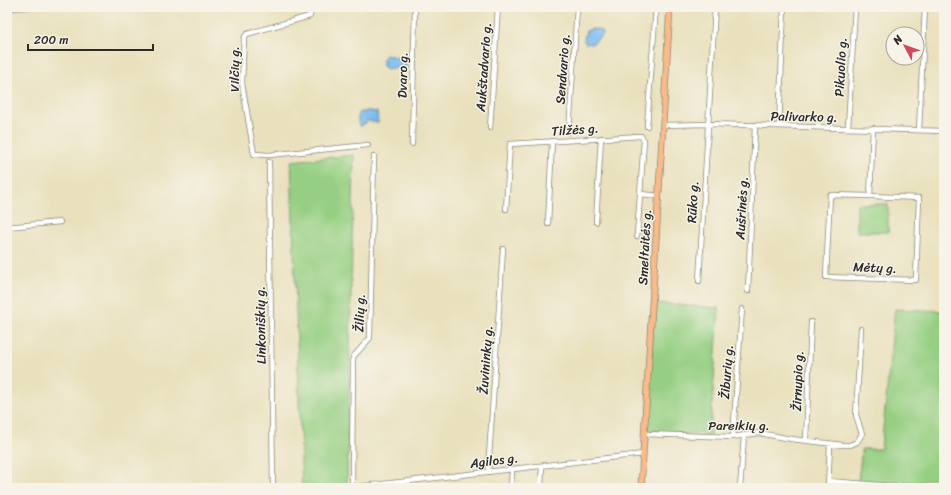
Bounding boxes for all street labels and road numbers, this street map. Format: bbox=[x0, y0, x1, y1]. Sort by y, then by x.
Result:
street label: Aukštadvario g. bbox=[469, 22, 498, 113]
street label: Sendvario g. bbox=[549, 33, 576, 105]
street label: Pikuolio g. bbox=[827, 37, 854, 97]
street label: Vilčių g. bbox=[223, 46, 246, 92]
street label: Dvaro g. bbox=[391, 52, 414, 98]
street label: Palivarko g. bbox=[770, 104, 838, 129]
street label: Tilžės g. bbox=[551, 116, 599, 143]
street label: Aušrinės g. bbox=[728, 176, 755, 241]
street label: Rūko g. bbox=[680, 180, 705, 224]
street label: Smeltaitės g. bbox=[631, 208, 658, 286]
street label: Mėtų g. bbox=[853, 255, 897, 280]
street label: Linkoniškių g. bbox=[248, 286, 273, 364]
street label: Žilių g. bbox=[347, 293, 372, 333]
street label: Žuvininkų g. bbox=[472, 325, 499, 395]
street label: Žiburių g. bbox=[713, 344, 740, 400]
street label: Žirnupio g. bbox=[785, 350, 810, 412]
street label: Pareikių g. bbox=[708, 414, 770, 437]
street label: Agilos g. bbox=[468, 446, 519, 475]

